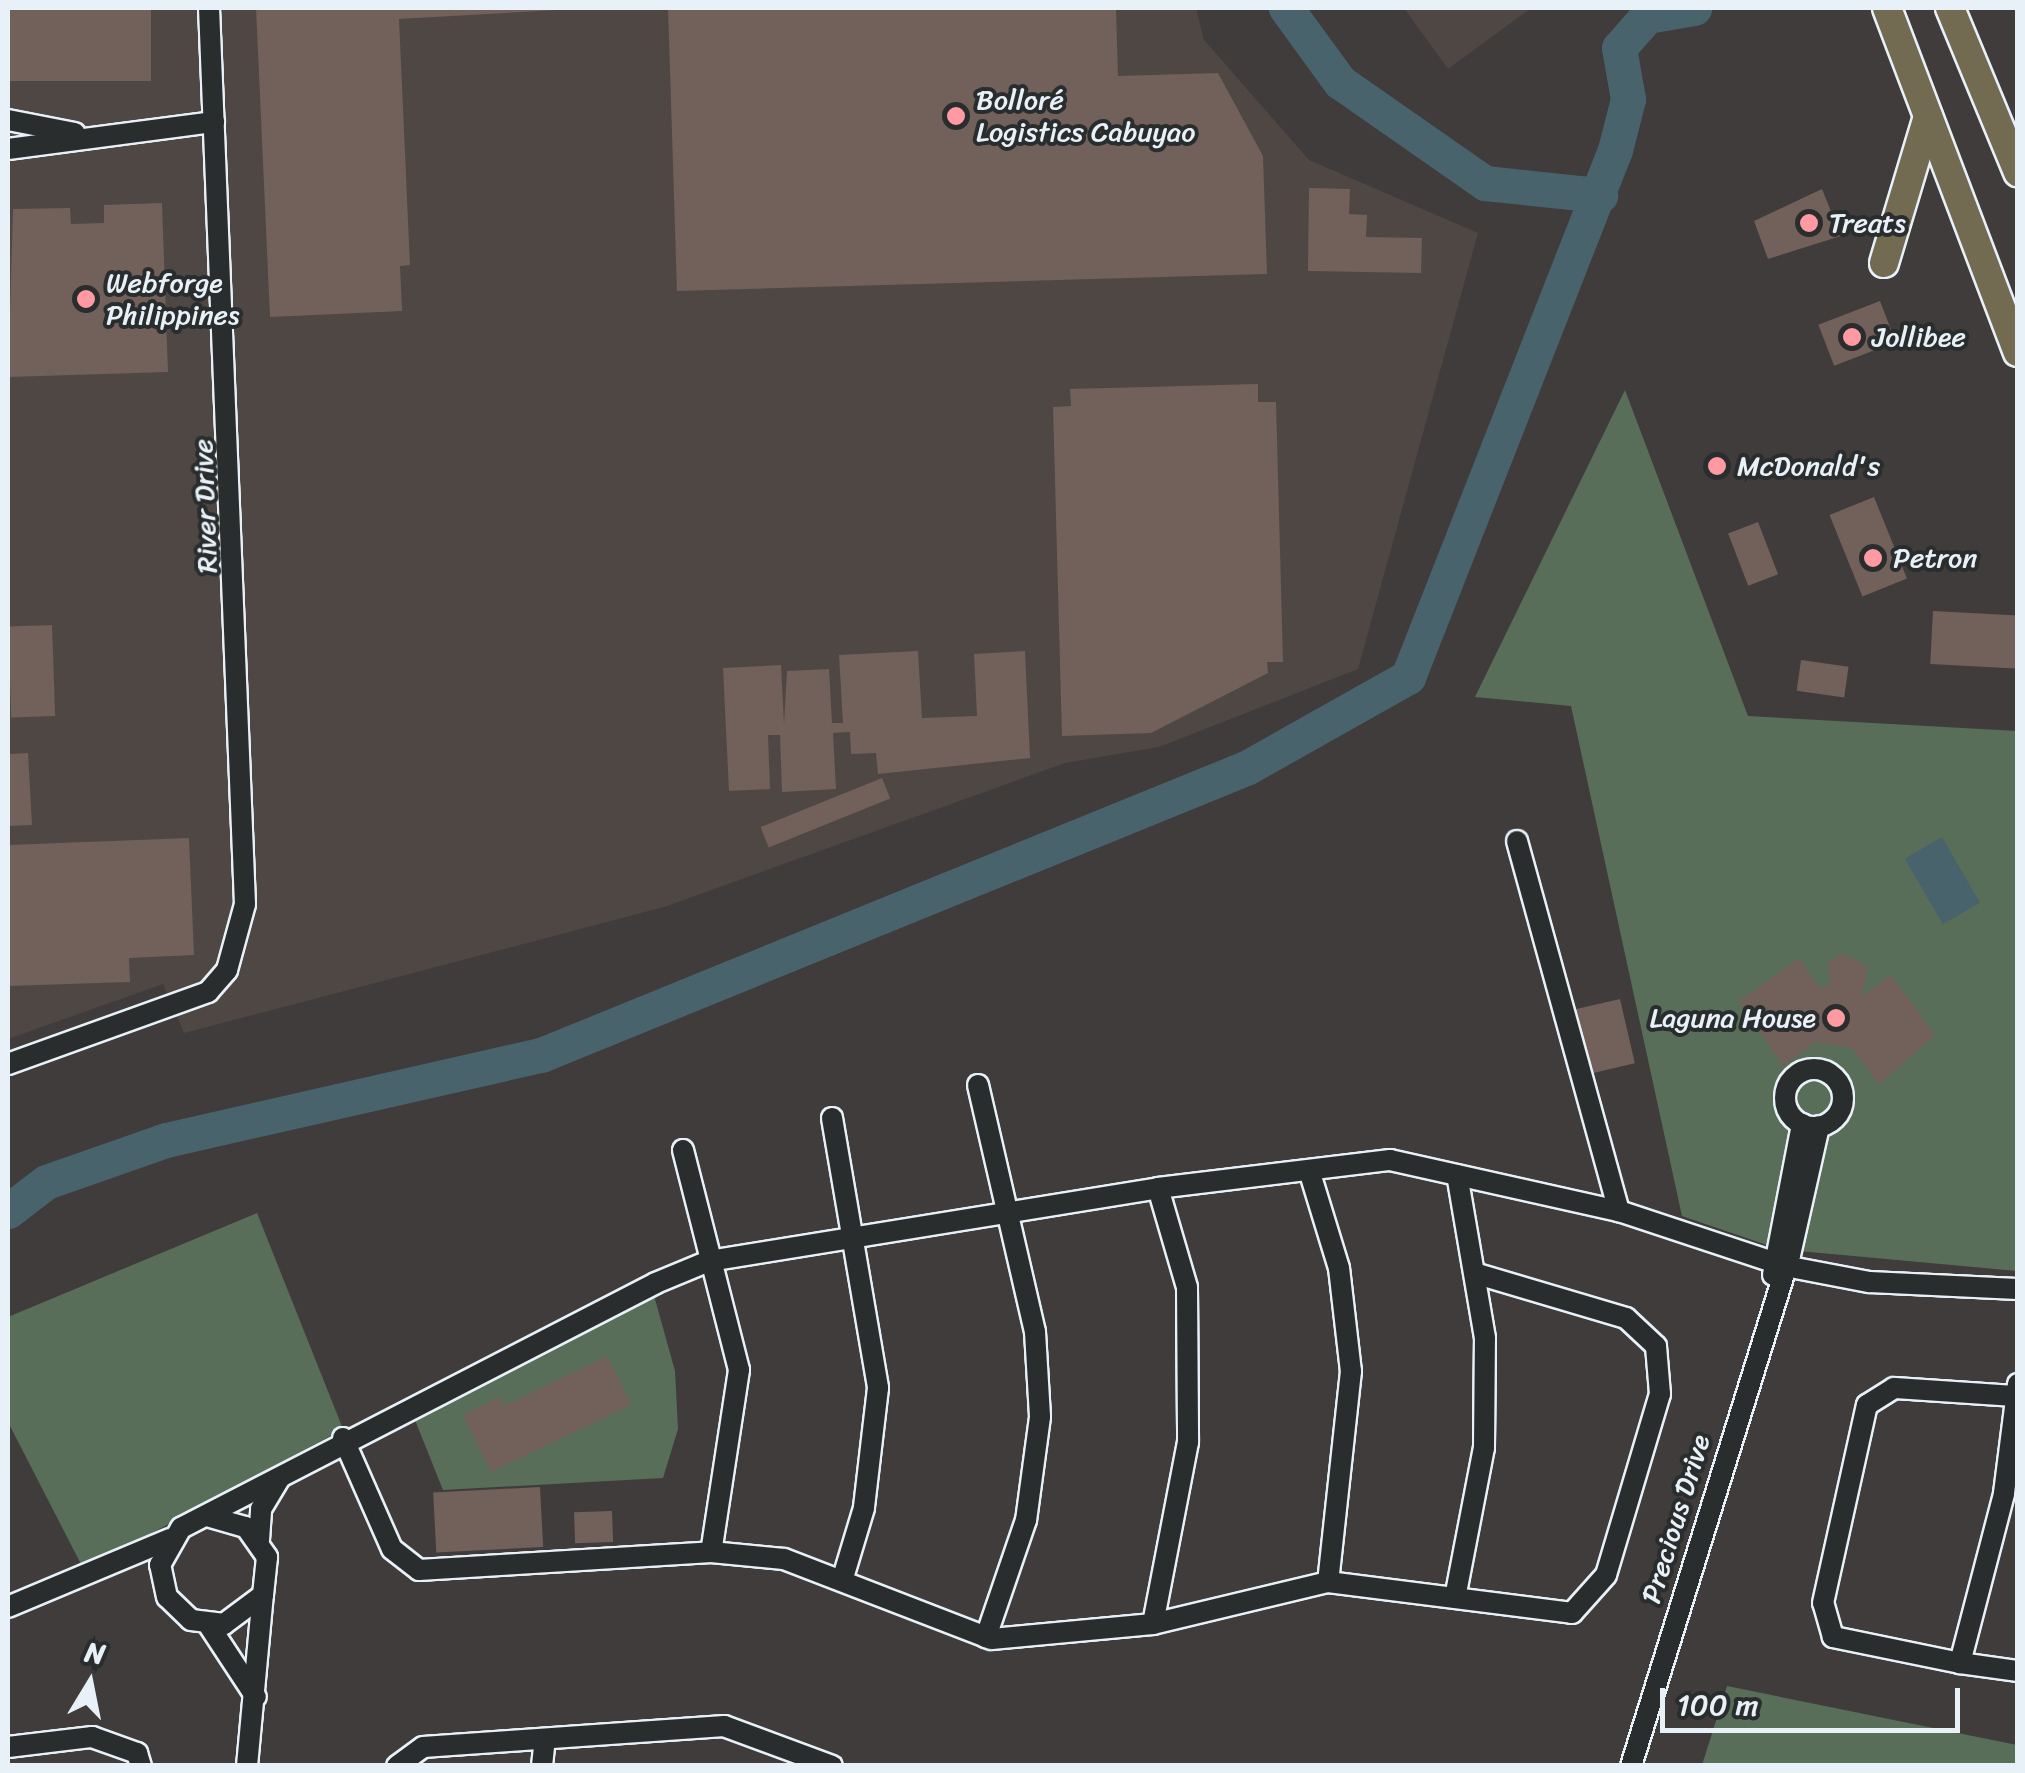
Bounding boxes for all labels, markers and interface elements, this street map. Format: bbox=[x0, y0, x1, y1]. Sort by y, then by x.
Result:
place label: Bolloré Logistics Cabuyao bbox=[976, 83, 1196, 149]
marker: Bolloré Logistics Cabuyao bbox=[945, 105, 967, 127]
place label: Treats bbox=[1829, 206, 1906, 240]
marker: Treats bbox=[1798, 212, 1820, 234]
place label: Webforge Philippines bbox=[106, 266, 239, 332]
marker: Webforge Philippines bbox=[75, 288, 97, 310]
place label: Jollibee bbox=[1872, 320, 1966, 354]
marker: Jollibee bbox=[1841, 326, 1863, 348]
street label: River Drive bbox=[186, 438, 224, 574]
place label: McDonald's bbox=[1737, 449, 1880, 483]
marker: McDonald's bbox=[1706, 455, 1728, 477]
place label: Petron bbox=[1893, 541, 1978, 575]
marker: Petron bbox=[1862, 547, 1884, 569]
place label: Laguna House bbox=[1648, 1001, 1816, 1035]
marker: Laguna House bbox=[1825, 1007, 1847, 1029]
street label: Precious Drive bbox=[1634, 1430, 1718, 1608]
text: N bbox=[81, 1627, 109, 1679]
north arrow bbox=[40, 1633, 140, 1733]
scale bar bbox=[1665, 1668, 1965, 1730]
text: 100 m bbox=[1677, 1678, 1759, 1732]

